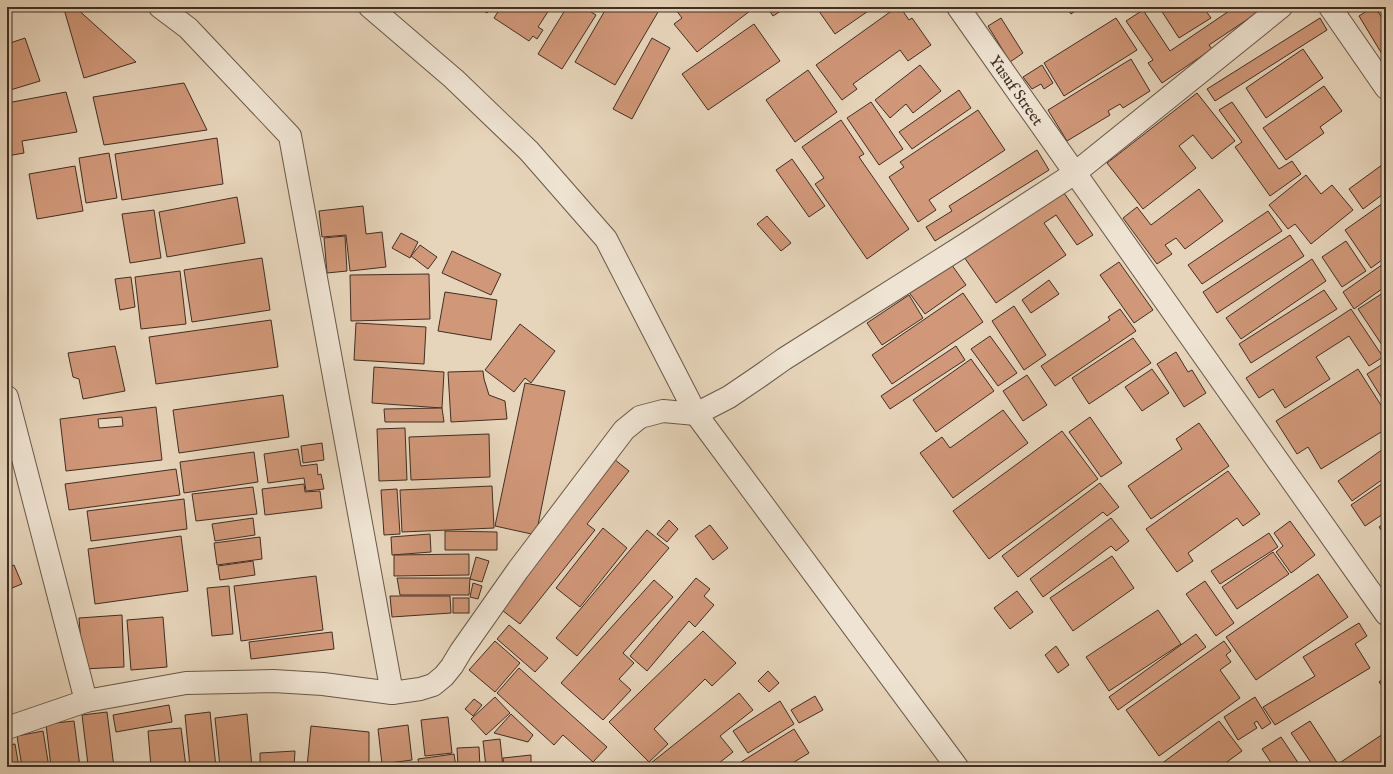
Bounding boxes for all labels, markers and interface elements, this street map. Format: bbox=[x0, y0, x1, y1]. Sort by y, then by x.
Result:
street label: Yusuf Street bbox=[984, 52, 1047, 131]

